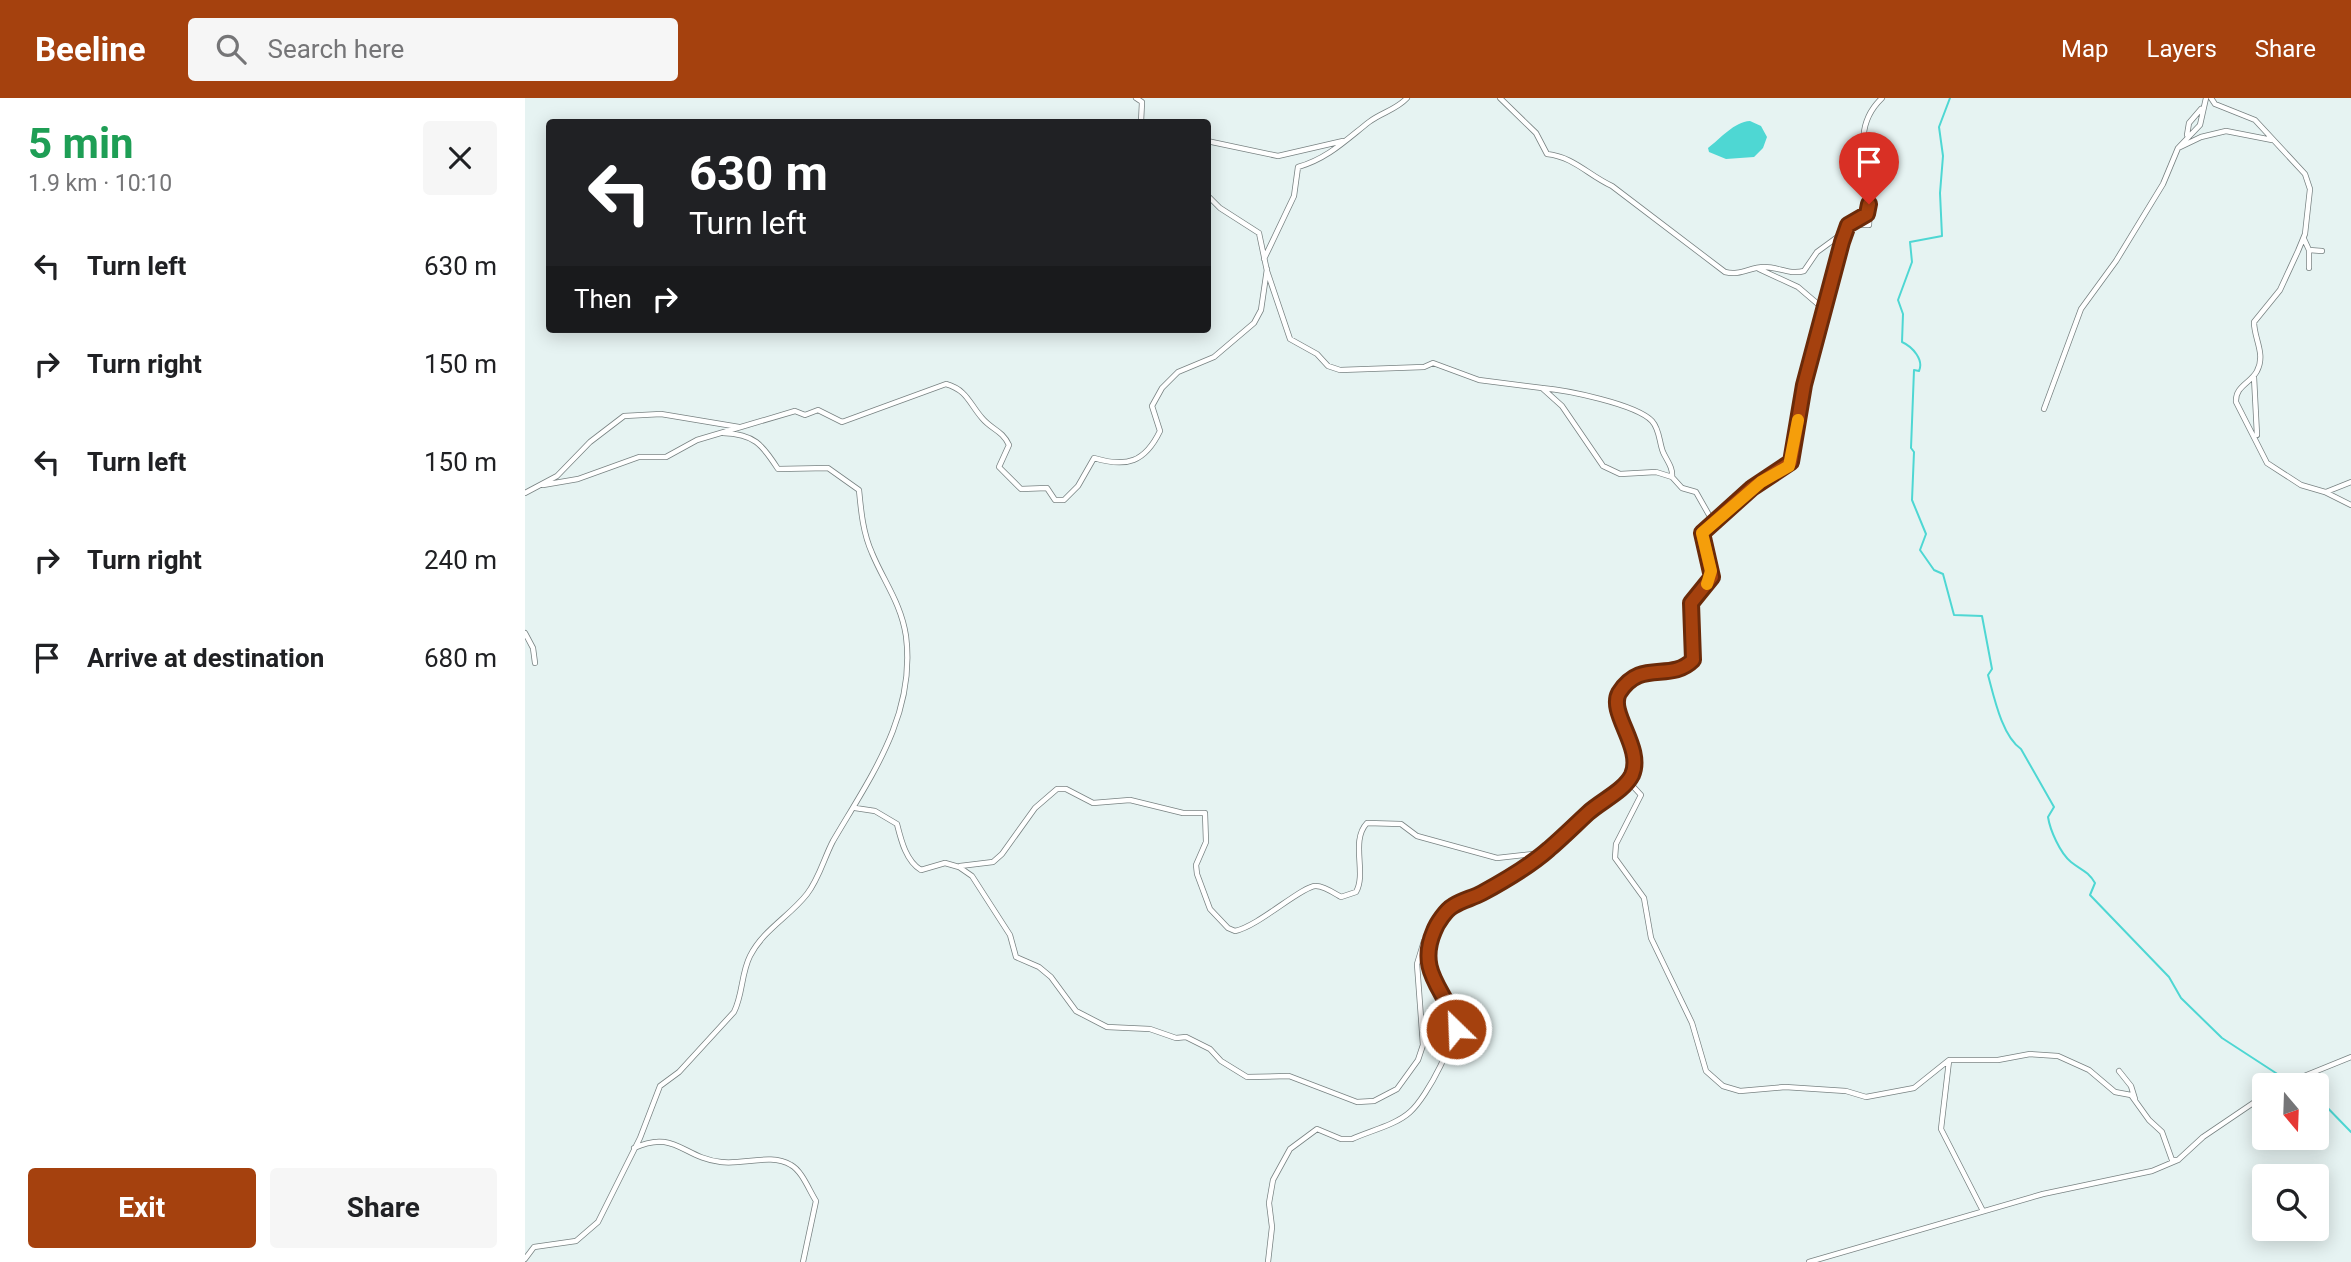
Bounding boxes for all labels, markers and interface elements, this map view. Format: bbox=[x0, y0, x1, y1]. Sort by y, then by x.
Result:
search box bbox=[188, 18, 678, 81]
text: Beeline bbox=[35, 30, 146, 69]
icon: search bbox=[212, 30, 250, 68]
text: Search here bbox=[268, 34, 404, 64]
text: Map bbox=[2061, 35, 2109, 63]
text: Layers bbox=[2147, 35, 2217, 63]
text: Share bbox=[2255, 35, 2316, 63]
text: 5 min bbox=[28, 119, 134, 168]
button: close bbox=[423, 121, 497, 195]
pin bbox=[1839, 132, 1899, 204]
icon: arrive bbox=[1850, 143, 1888, 181]
text: 630 m bbox=[689, 145, 828, 202]
icon: left bbox=[574, 147, 665, 238]
text: 1.9 km · 10:10 bbox=[28, 170, 172, 197]
text: Turn left bbox=[689, 204, 807, 242]
icon: left bbox=[28, 247, 66, 285]
text: Turn left bbox=[87, 251, 186, 281]
text: 630 m bbox=[424, 251, 497, 281]
icon: right bbox=[646, 280, 684, 318]
text: Then bbox=[574, 284, 632, 314]
icon: right bbox=[28, 345, 66, 383]
text: Turn right bbox=[87, 349, 202, 379]
text: 150 m bbox=[424, 349, 497, 379]
icon: left bbox=[28, 443, 66, 481]
text: Turn left bbox=[87, 447, 186, 477]
text: 150 m bbox=[424, 447, 497, 477]
icon: right bbox=[28, 541, 66, 579]
text: Turn right bbox=[87, 545, 202, 575]
text: 240 m bbox=[424, 545, 497, 575]
icon: arrive bbox=[28, 639, 66, 677]
text: Arrive at destination bbox=[87, 643, 324, 673]
text: 680 m bbox=[424, 643, 497, 673]
position arrow bbox=[1419, 992, 1493, 1066]
north arrow bbox=[2252, 1073, 2329, 1150]
map controls bbox=[2252, 1073, 2329, 1241]
button: search bbox=[2252, 1164, 2329, 1241]
button: Exit bbox=[28, 1168, 256, 1248]
button: Share bbox=[270, 1168, 497, 1248]

